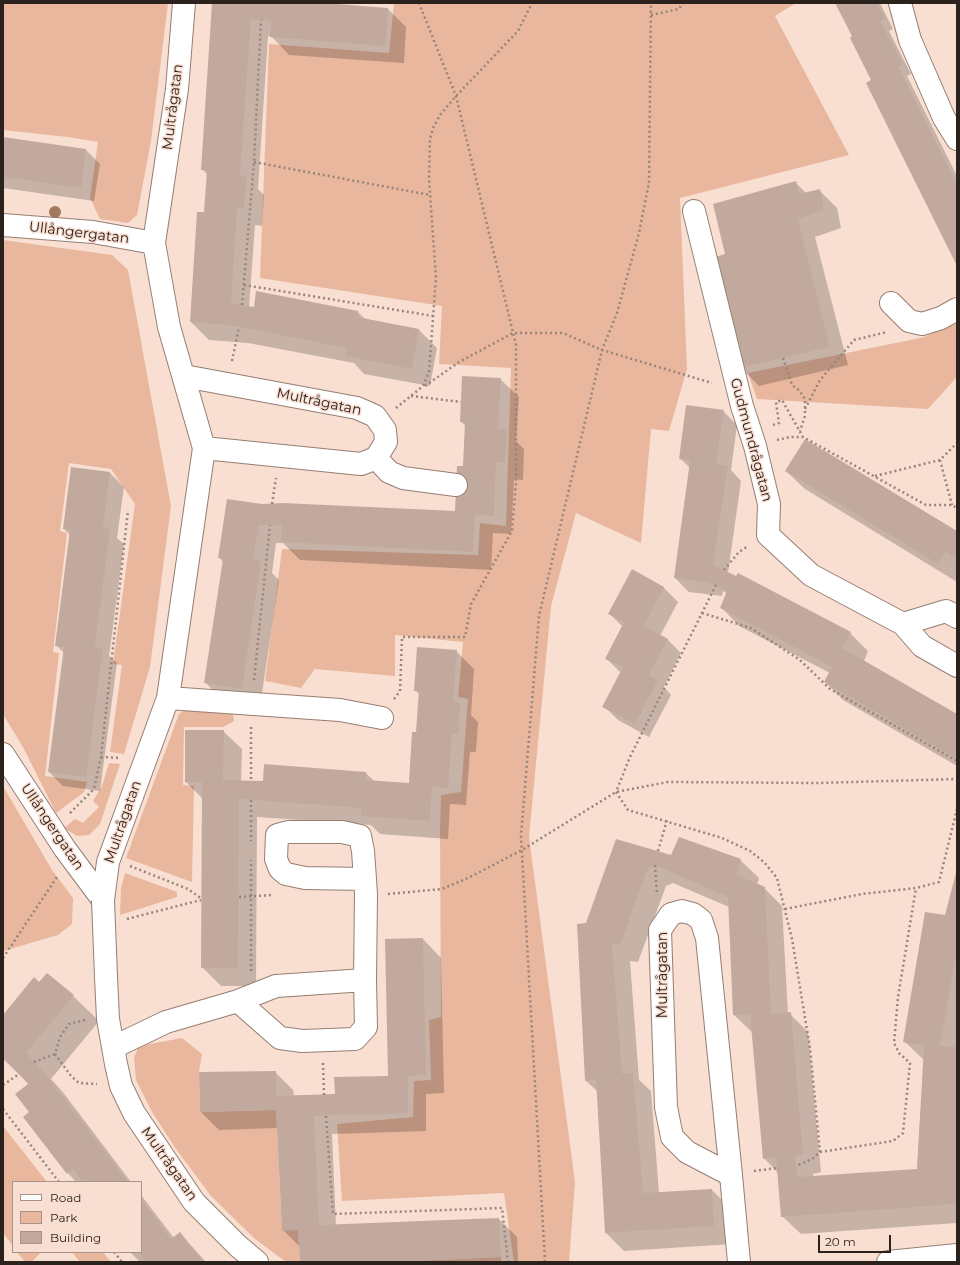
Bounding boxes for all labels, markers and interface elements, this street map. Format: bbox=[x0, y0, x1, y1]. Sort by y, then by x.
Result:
street label: Multrågatan bbox=[159, 63, 187, 151]
street label: Ullångergatan bbox=[28, 219, 130, 247]
street label: Gudmundrågatan bbox=[726, 376, 776, 504]
street label: Multrågatan bbox=[275, 385, 363, 419]
street label: Multrågatan bbox=[101, 778, 145, 866]
street label: Ullångergatan bbox=[17, 781, 87, 873]
street label: Multrågatan bbox=[655, 932, 671, 1018]
street label: Multrågatan bbox=[137, 1124, 201, 1204]
legend bbox=[12, 1181, 142, 1253]
text: Road bbox=[50, 1190, 81, 1205]
text: Park bbox=[50, 1210, 77, 1225]
scale bar bbox=[820, 1227, 893, 1253]
text: Building bbox=[50, 1230, 101, 1245]
text: 20 m bbox=[825, 1234, 856, 1249]

